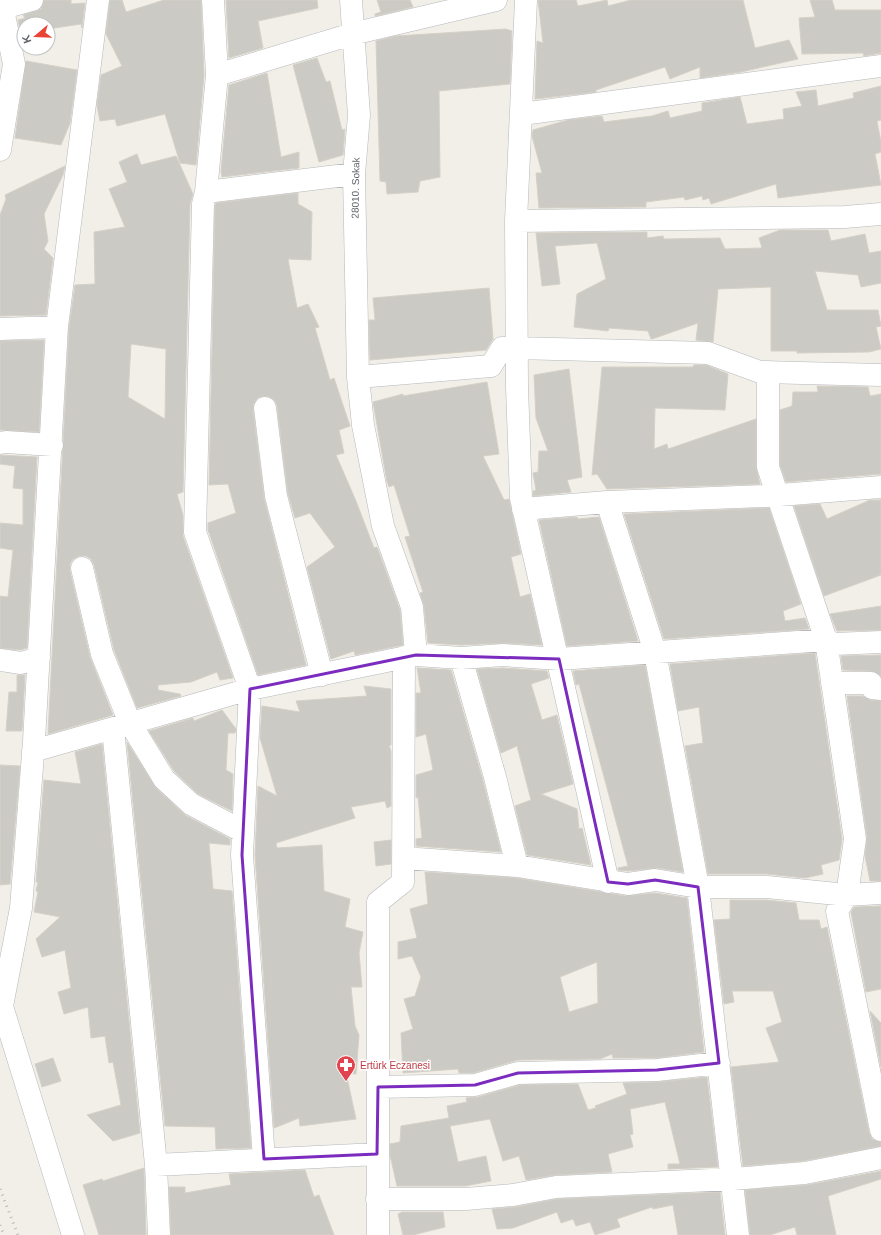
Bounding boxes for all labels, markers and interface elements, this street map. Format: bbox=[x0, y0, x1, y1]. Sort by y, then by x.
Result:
north arrow bbox=[16, 16, 56, 56]
text: K bbox=[20, 33, 34, 45]
street label: 28010. Sokak bbox=[349, 156, 362, 219]
pharmacy icon: Ertürk Eczanesi bbox=[335, 1054, 357, 1082]
place label: Ertürk Eczanesi bbox=[360, 1060, 430, 1071]

